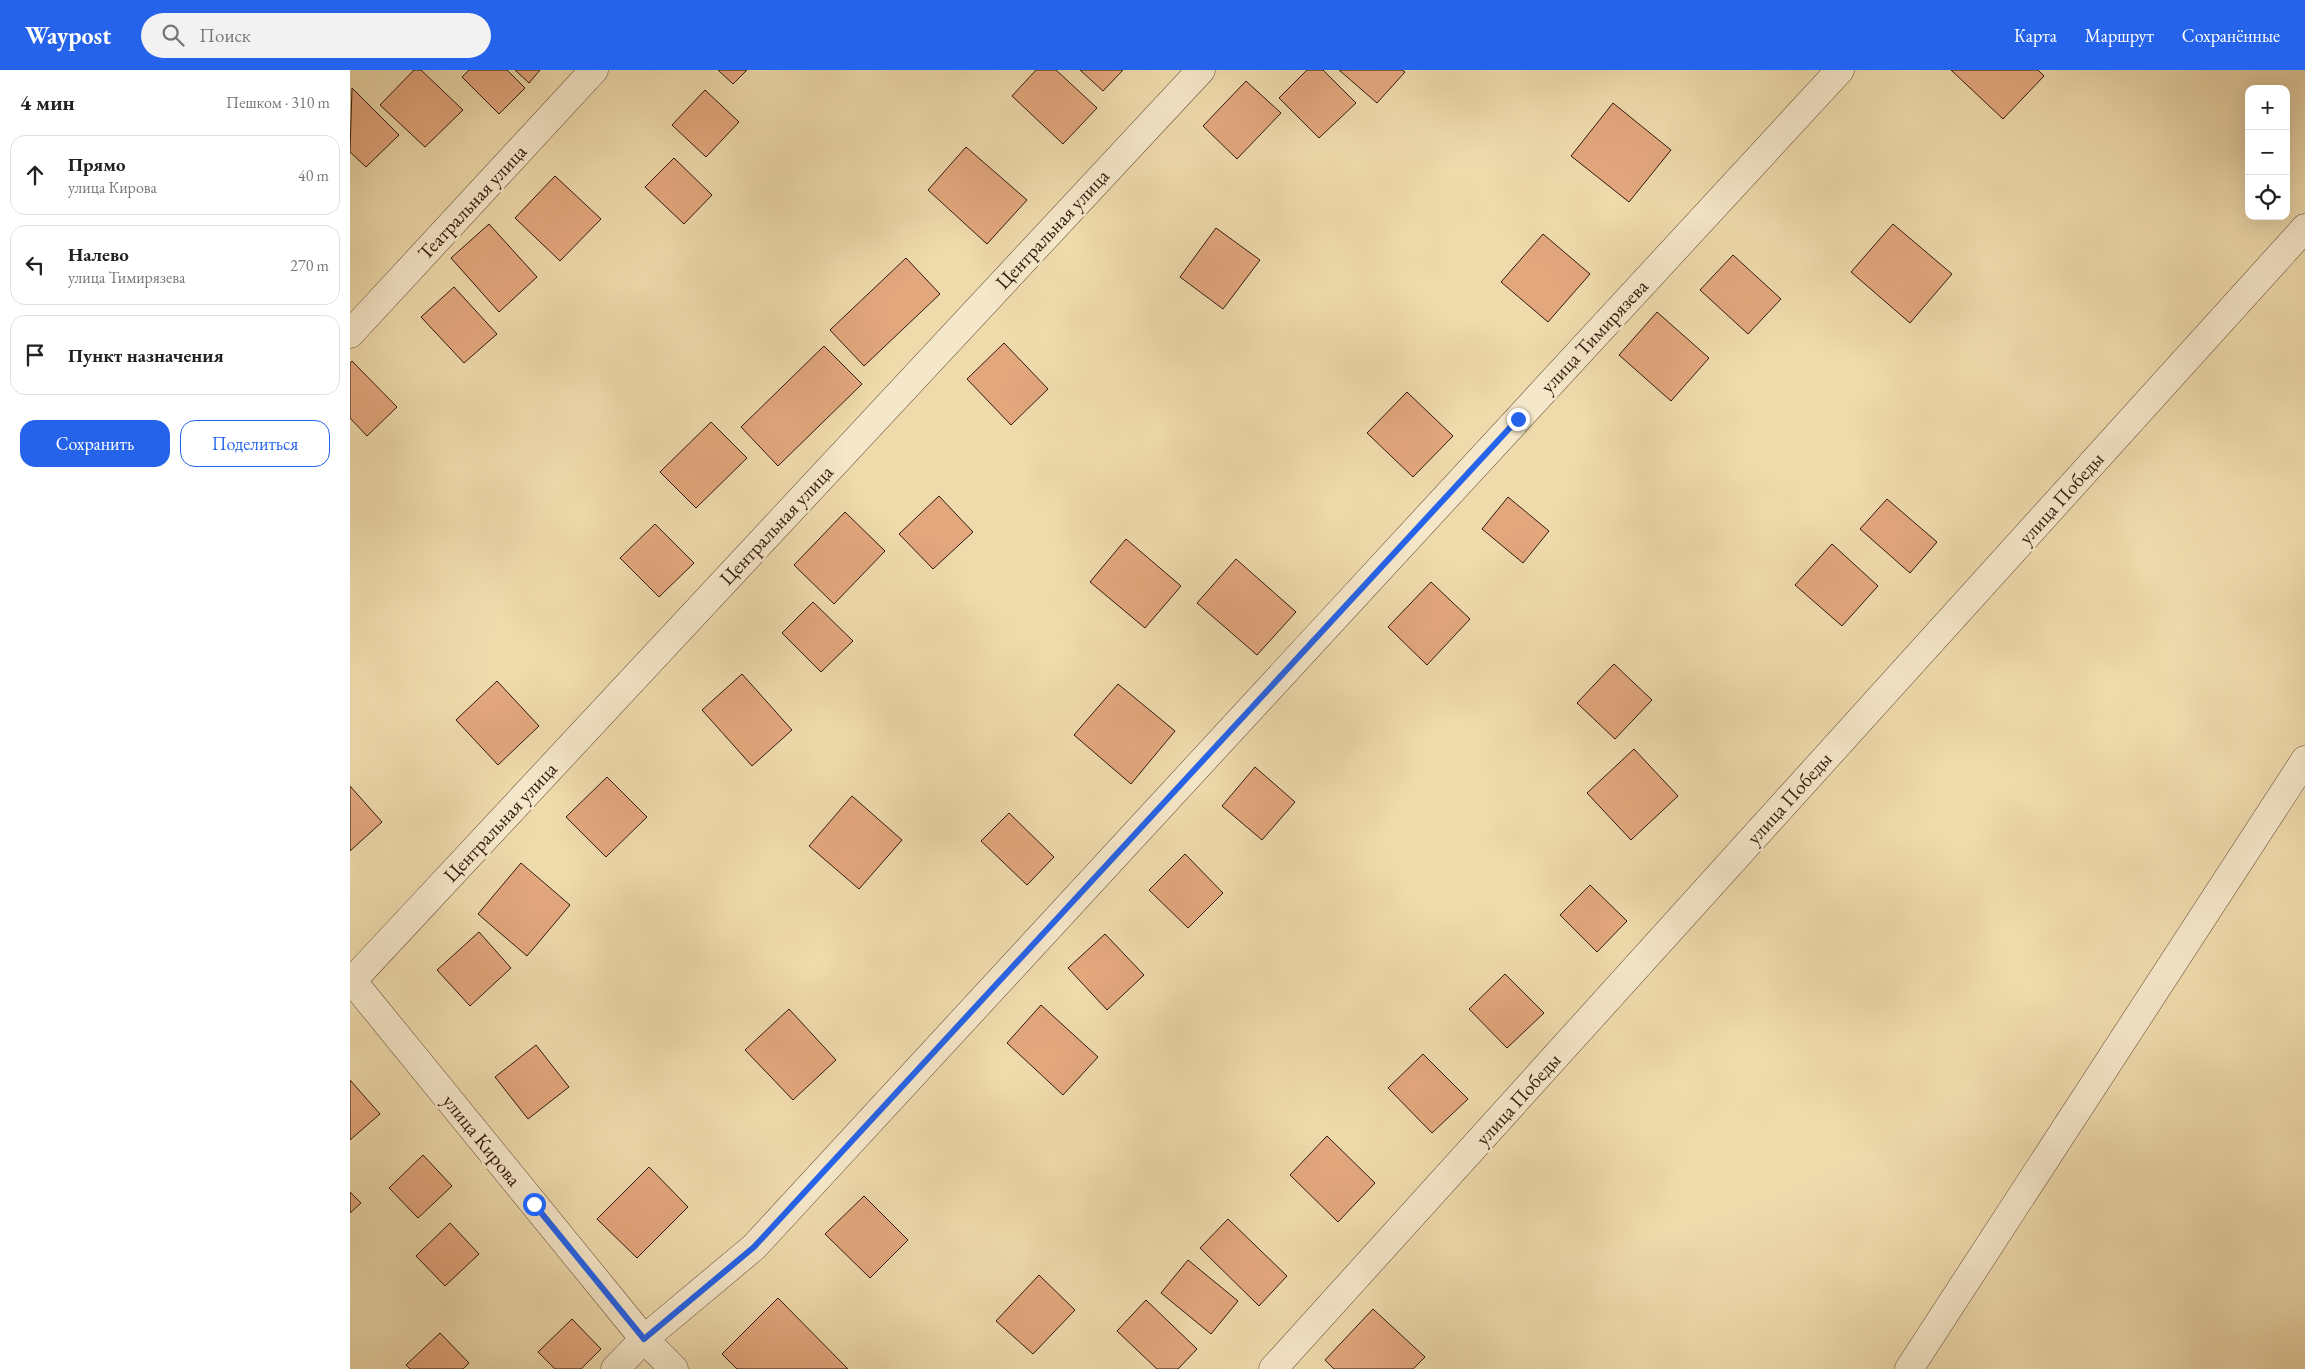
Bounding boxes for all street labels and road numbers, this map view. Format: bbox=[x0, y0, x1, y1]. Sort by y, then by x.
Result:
street label: Театральная улица bbox=[412, 139, 532, 265]
street label: Центральная улица bbox=[990, 163, 1114, 295]
street label: улица Тимирязева bbox=[1534, 273, 1654, 398]
street label: улица Победы bbox=[2013, 446, 2109, 550]
street label: Центральная улица bbox=[714, 459, 838, 591]
street label: улица Победы bbox=[1741, 746, 1837, 850]
street label: Центральная улица bbox=[438, 756, 562, 888]
street label: улица Победы bbox=[1470, 1047, 1566, 1151]
street label: улица Кирова bbox=[437, 1089, 527, 1191]

